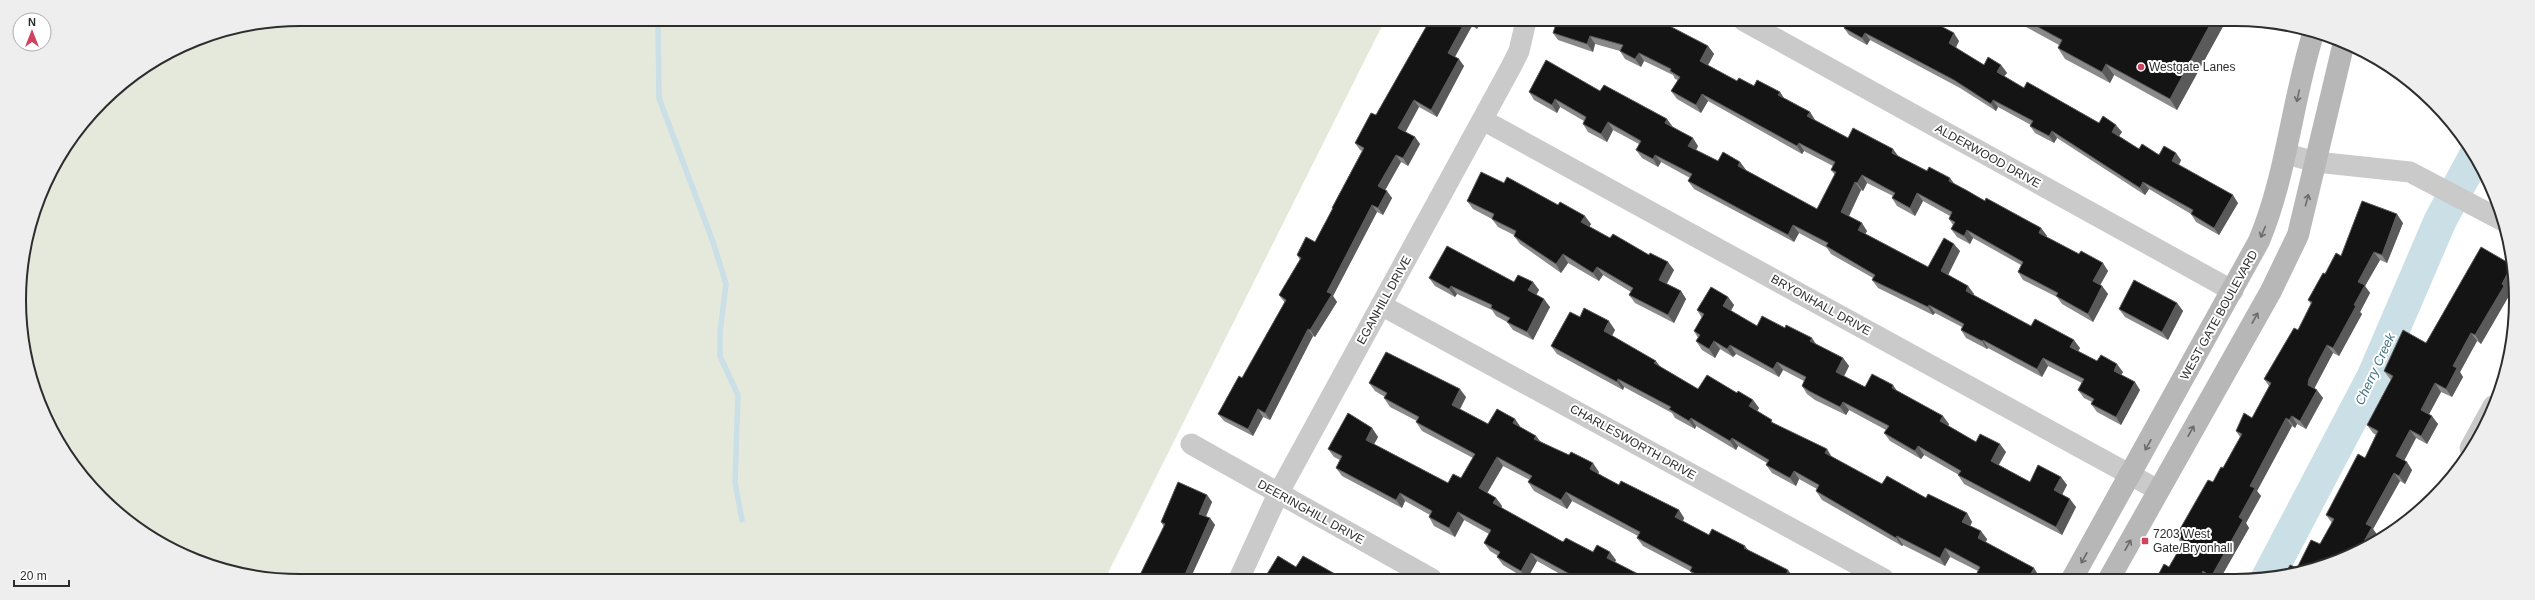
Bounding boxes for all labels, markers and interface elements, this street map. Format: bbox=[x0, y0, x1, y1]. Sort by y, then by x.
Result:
north arrow bbox=[12, 12, 52, 52]
text: N bbox=[28, 16, 36, 28]
place label: Westgate Lanes bbox=[2149, 60, 2236, 74]
marker: Westgate Lanes bbox=[2136, 62, 2146, 72]
one-way arrow bbox=[2293, 89, 2301, 102]
street label: ALDERWOOD DRIVE bbox=[1933, 121, 2043, 191]
one-way arrow bbox=[2304, 193, 2312, 206]
one-way arrow bbox=[2259, 225, 2266, 237]
street label: WEST GATE BOULEVARD bbox=[2177, 247, 2261, 382]
street label: EGANHILL DRIVE bbox=[1354, 253, 1414, 347]
street label: BRYONHALL DRIVE bbox=[1769, 272, 1873, 338]
one-way arrow bbox=[2252, 312, 2260, 324]
water label: Cherry Creek bbox=[2352, 329, 2399, 407]
street label: CHARLESWORTH DRIVE bbox=[1568, 402, 1698, 482]
one-way arrow bbox=[2188, 425, 2196, 437]
one-way arrow bbox=[2143, 438, 2151, 450]
street label: DEERINGHILL DRIVE bbox=[1255, 477, 1367, 547]
place label: 7203 West Gate/Bryonhall bbox=[2153, 527, 2232, 555]
marker: 7203 West Gate/Bryonhall bbox=[2140, 536, 2150, 546]
one-way arrow bbox=[2124, 539, 2132, 551]
one-way arrow bbox=[2080, 552, 2087, 564]
scale bar bbox=[14, 562, 69, 588]
text: 20 m bbox=[20, 569, 47, 583]

